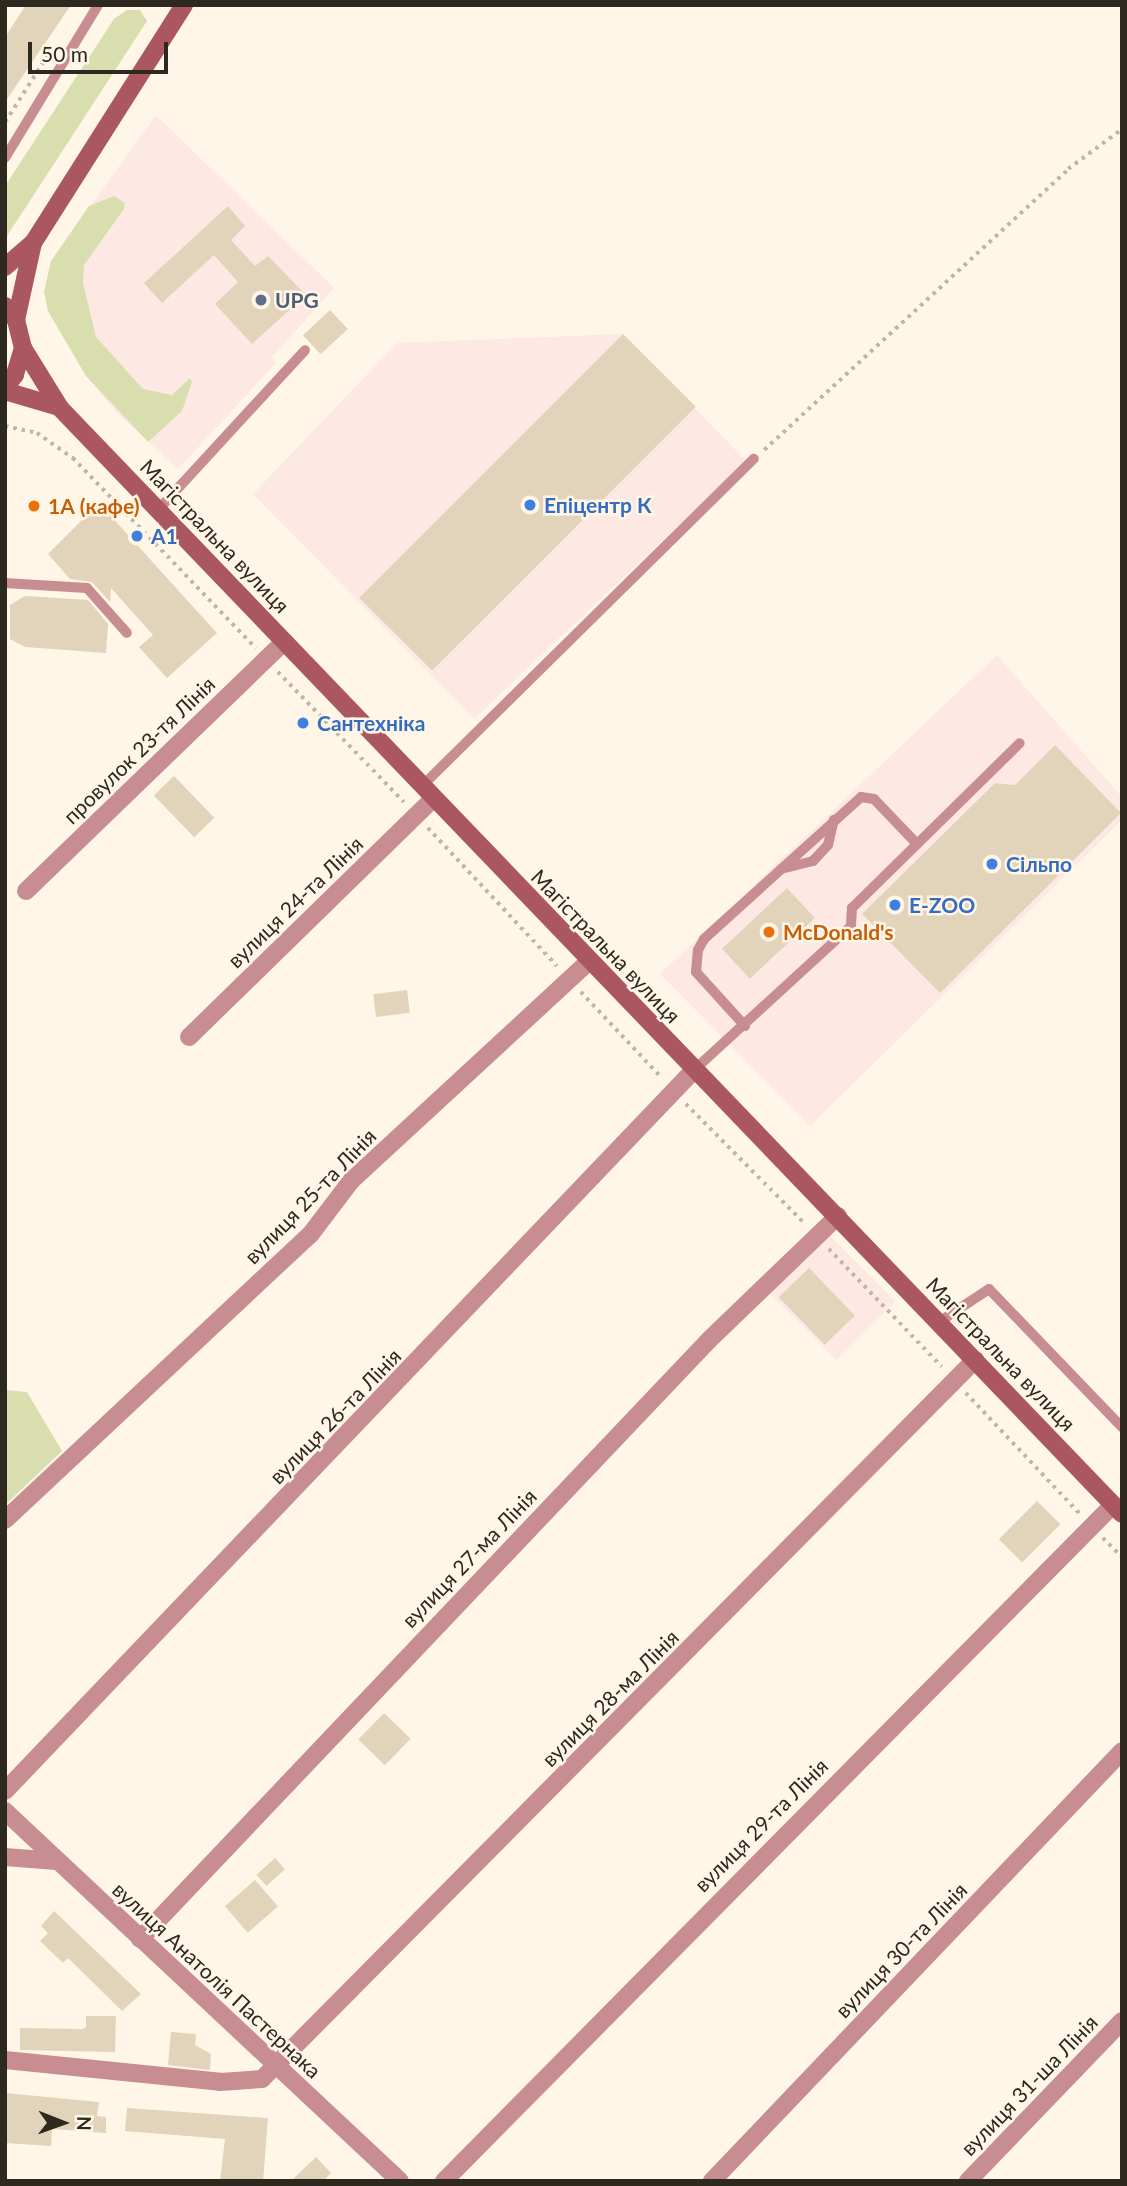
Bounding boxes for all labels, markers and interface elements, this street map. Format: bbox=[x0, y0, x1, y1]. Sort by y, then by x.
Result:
scale bar bbox=[32, 28, 172, 72]
text: 50 m bbox=[41, 41, 88, 66]
place label: UPG bbox=[275, 287, 319, 313]
marker: UPG bbox=[253, 292, 269, 308]
street label: Магістральна вулиця bbox=[135, 454, 295, 618]
place label: Епіцентр К bbox=[544, 492, 652, 518]
place label: 1А (кафе) bbox=[48, 493, 139, 519]
marker: Епіцентр К bbox=[522, 497, 538, 513]
marker: 1А (кафе) bbox=[26, 498, 42, 514]
place label: А1 bbox=[151, 523, 178, 549]
marker: А1 bbox=[129, 528, 145, 544]
street label: провулок 23-тя Лінія bbox=[58, 671, 220, 829]
place label: Сантехніка bbox=[317, 710, 425, 736]
marker: Сантехніка bbox=[295, 715, 311, 731]
street label: вулиця 24-та Лінія bbox=[222, 831, 368, 973]
place label: Сільпо bbox=[1006, 851, 1072, 877]
marker: Сільпо bbox=[984, 856, 1000, 872]
street label: Магістральна вулиця bbox=[526, 864, 686, 1028]
place label: E-ZOO bbox=[909, 892, 975, 918]
marker: E-ZOO bbox=[887, 897, 903, 913]
place label: McDonald's bbox=[783, 919, 894, 945]
marker: McDonald's bbox=[761, 924, 777, 940]
street label: вулиця 25-та Лінія bbox=[239, 1123, 381, 1269]
street label: Магістральна вулиця bbox=[921, 1272, 1081, 1436]
street label: вулиця 26-та Лінія bbox=[264, 1343, 406, 1489]
street label: вулиця 27-ма Лінія bbox=[396, 1483, 542, 1633]
street label: вулиця 28-ма Лінія bbox=[536, 1624, 684, 1772]
street label: вулиця 29-та Лінія bbox=[689, 1753, 833, 1897]
street label: вулиця Анатолія Пастернака bbox=[107, 1877, 327, 2083]
street label: вулиця 30-та Лінія bbox=[830, 1877, 972, 2023]
street label: вулиця 31-ша Лінія bbox=[956, 2010, 1102, 2160]
north arrow bbox=[28, 2088, 98, 2158]
text: N bbox=[73, 2116, 96, 2131]

